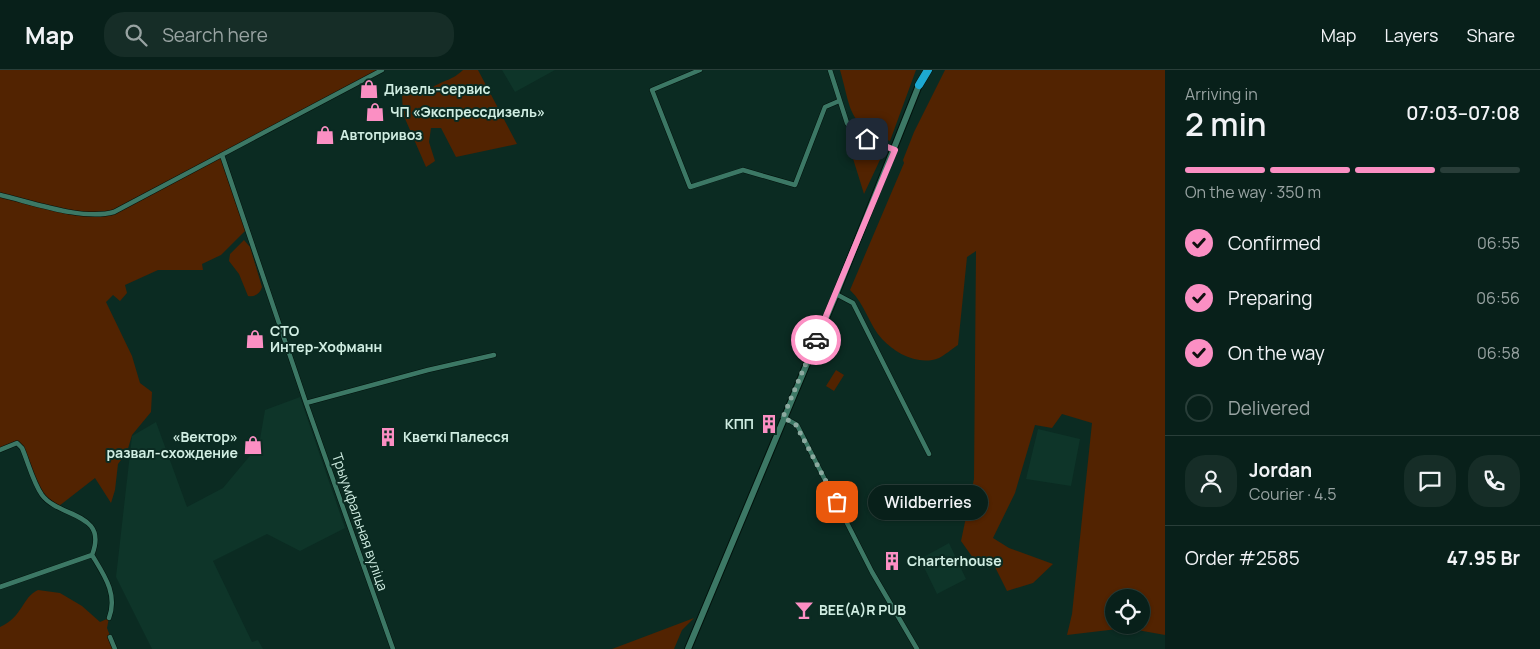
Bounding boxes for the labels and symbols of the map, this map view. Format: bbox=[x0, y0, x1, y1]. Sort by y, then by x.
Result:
shop icon: Дизель-сервис bbox=[358, 78, 380, 100]
place label: Дизель-сервис bbox=[384, 79, 491, 98]
shop icon: ЧП «Экспрессдизель» bbox=[364, 101, 386, 123]
place label: ЧП «Экспрессдизель» bbox=[390, 102, 545, 121]
pin bbox=[846, 118, 888, 160]
shop icon: Автопривоз bbox=[314, 124, 336, 146]
place label: Автопривоз bbox=[340, 125, 422, 144]
courier bbox=[791, 315, 841, 365]
place label: СТО Интер-Хофманн bbox=[270, 321, 382, 356]
shop icon: СТО Интер-Хофманн bbox=[244, 328, 266, 350]
building icon: КПП bbox=[758, 413, 780, 435]
place label: КПП bbox=[725, 414, 754, 433]
building icon: Кветкі Палесся bbox=[377, 426, 399, 448]
place label: «Вектор» развал-схождение bbox=[106, 427, 238, 462]
place label: Кветкі Палесся bbox=[403, 427, 509, 446]
shop icon: «Вектор» развал-схождение bbox=[242, 434, 264, 456]
street label: Трыумфальная вуліца bbox=[328, 450, 393, 593]
pin bbox=[816, 481, 858, 523]
callout: Wildberries bbox=[867, 484, 987, 520]
building icon: Charterhouse bbox=[881, 550, 903, 572]
place label: Charterhouse bbox=[907, 551, 1002, 570]
bar icon: BEE(A)R PUB bbox=[793, 599, 815, 621]
place label: BEE(A)R PUB bbox=[819, 600, 906, 619]

